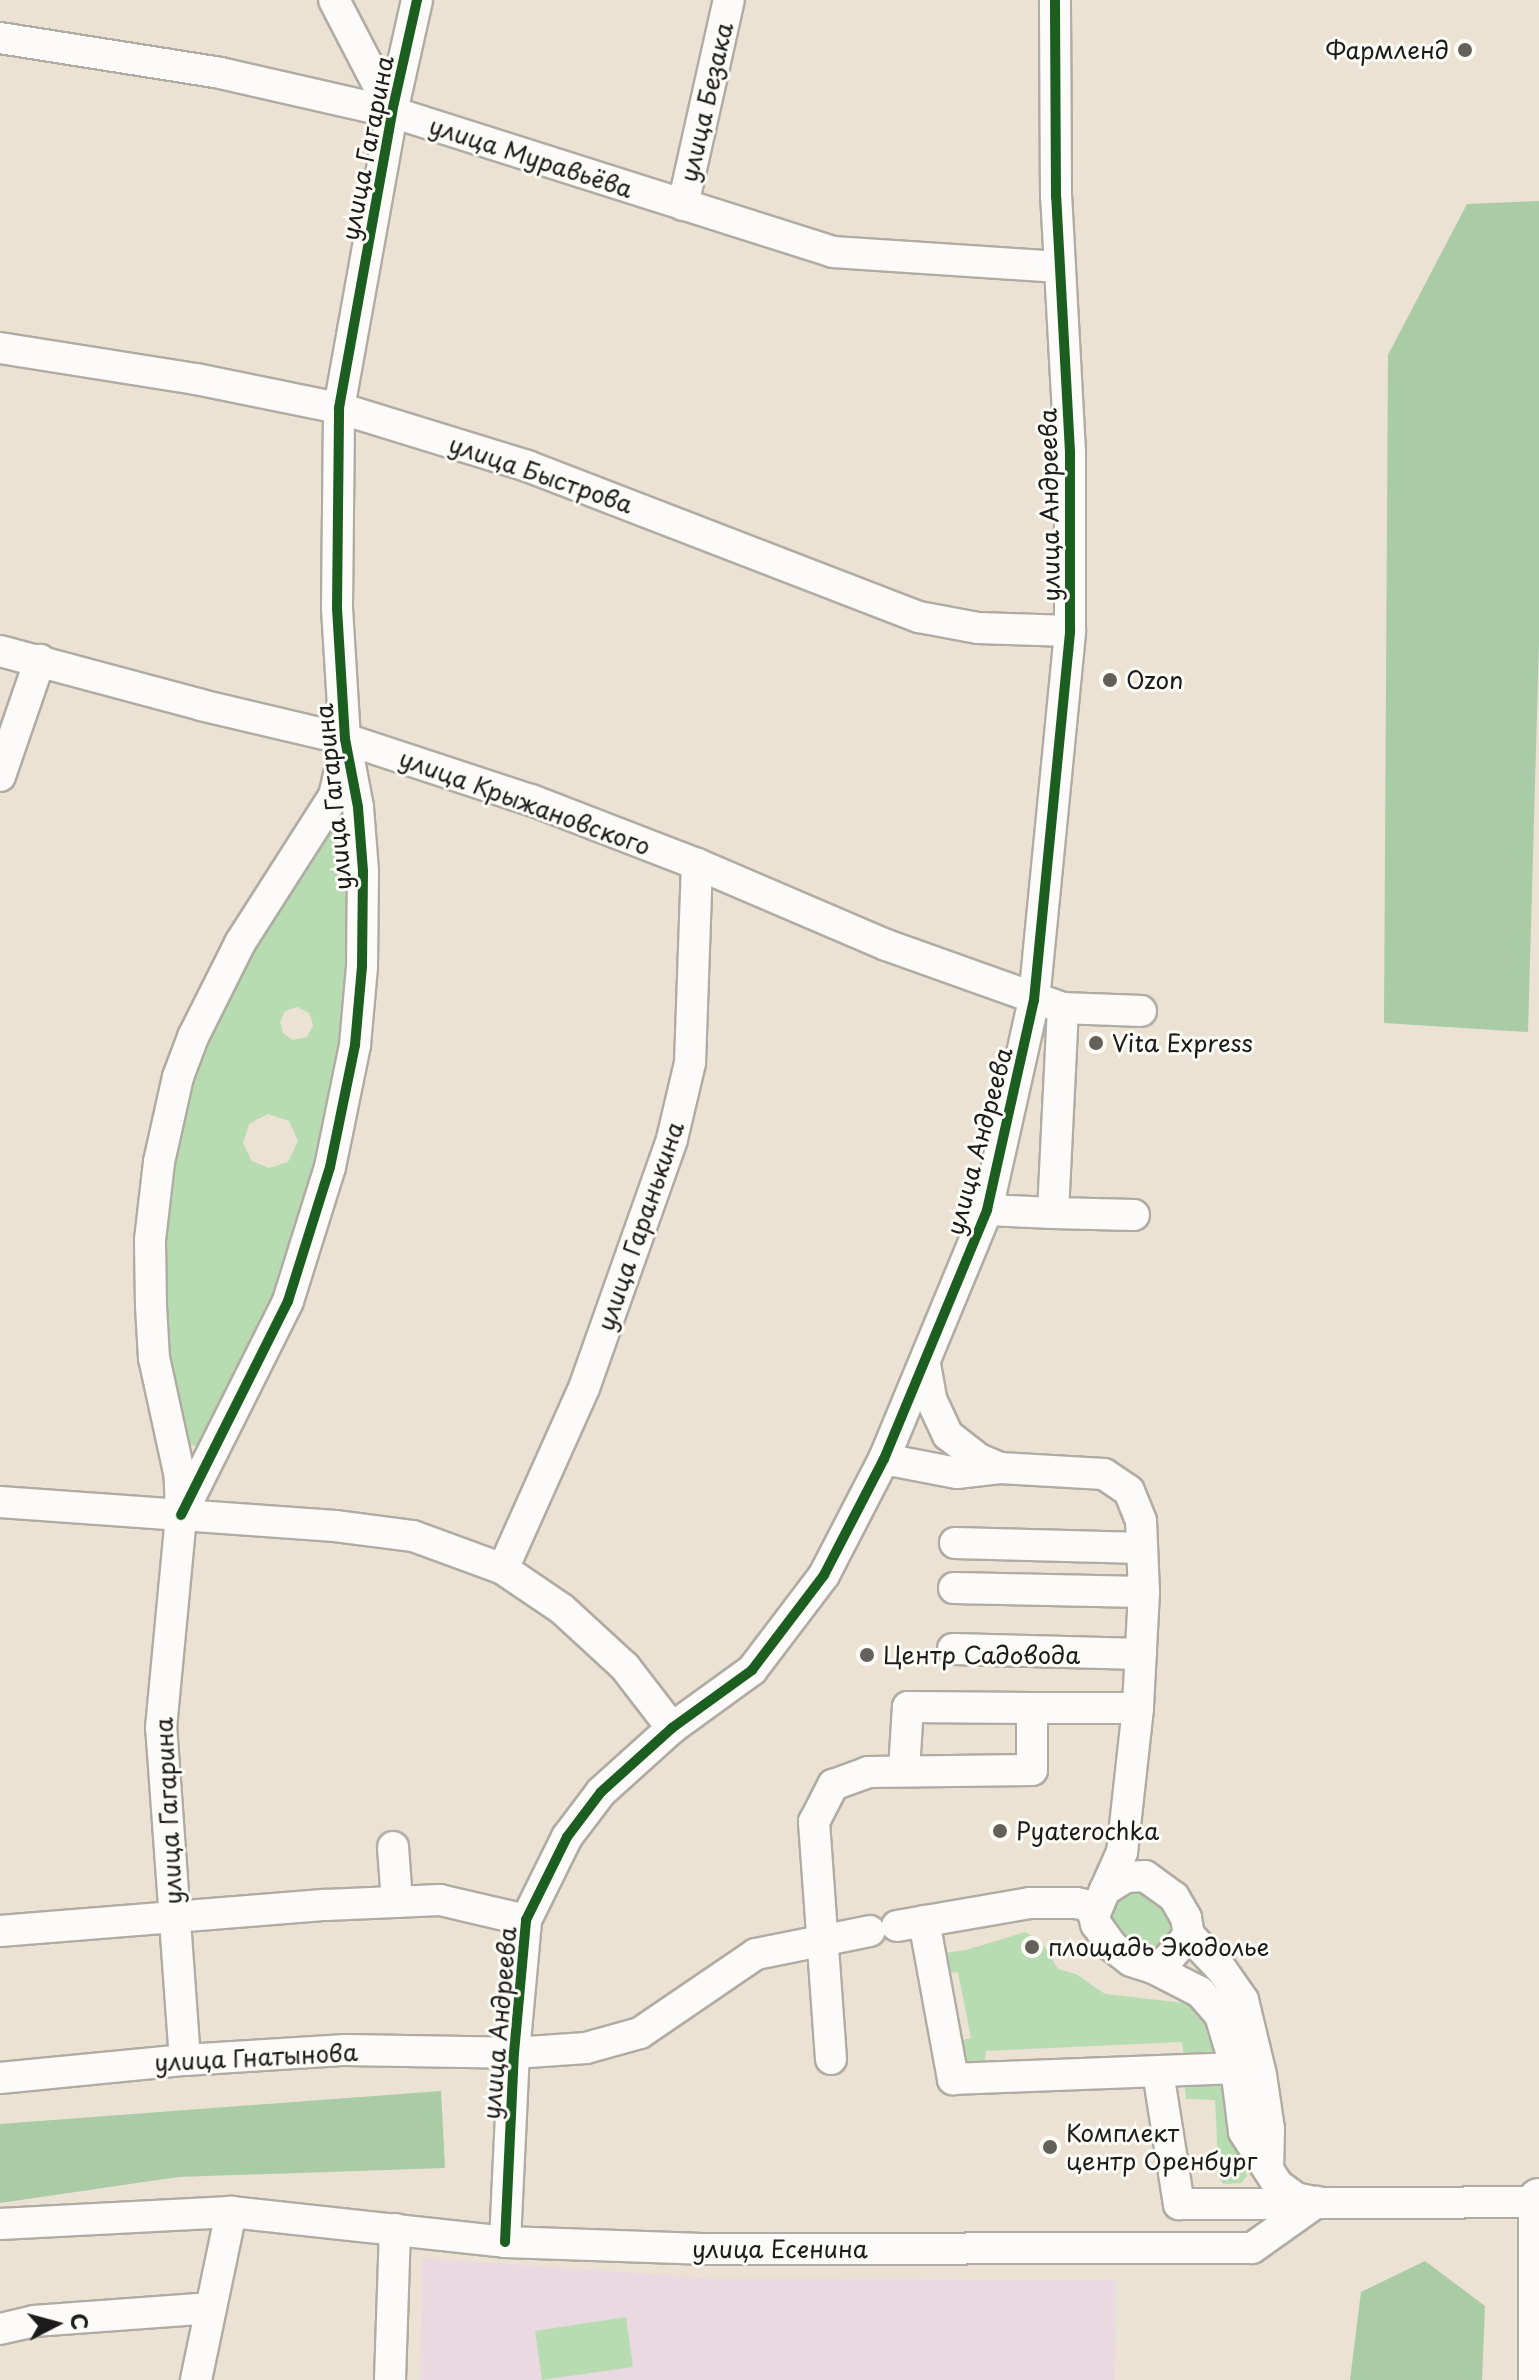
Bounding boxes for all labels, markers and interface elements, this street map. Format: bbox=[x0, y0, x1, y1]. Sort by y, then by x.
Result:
street label: улица Безака bbox=[674, 19, 738, 185]
place label: Фармленд bbox=[1325, 36, 1449, 64]
marker: Фармленд bbox=[1456, 41, 1474, 59]
street label: улица Гагарина bbox=[335, 53, 399, 243]
street label: улица Муравьёва bbox=[425, 110, 637, 204]
street label: улица Андреева bbox=[1033, 408, 1065, 602]
street label: улица Быстрова bbox=[445, 429, 637, 519]
place label: Ozon bbox=[1126, 666, 1183, 694]
marker: Ozon bbox=[1101, 671, 1119, 689]
street label: улица Гагарина bbox=[309, 702, 357, 892]
street label: улица Крыжановского bbox=[395, 743, 655, 861]
place label: Vita Express bbox=[1112, 1029, 1255, 1057]
marker: Vita Express bbox=[1087, 1034, 1105, 1052]
street label: улица Андреева bbox=[940, 1044, 1018, 1238]
street label: улица Гаранькина bbox=[591, 1118, 689, 1334]
place label: Центр Садовода bbox=[883, 1641, 1081, 1669]
marker: Центр Садовода bbox=[858, 1646, 876, 1664]
street label: улица Гагарина bbox=[149, 1717, 187, 1905]
place label: Pyaterochka bbox=[1016, 1817, 1159, 1845]
marker: Pyaterochka bbox=[991, 1822, 1009, 1840]
street label: улица Андреева bbox=[476, 1925, 522, 2121]
place label: площадь Экодолье bbox=[1048, 1933, 1269, 1961]
marker: площадь Экодолье bbox=[1023, 1938, 1041, 1956]
street label: улица Гнатынова bbox=[153, 2037, 359, 2077]
place label: Комплект центр Оренбург bbox=[1066, 2119, 1258, 2175]
marker: Комплект центр Оренбург bbox=[1041, 2138, 1059, 2156]
street label: улица Есенина bbox=[692, 2235, 868, 2263]
north arrow bbox=[16, 2284, 96, 2364]
text: С bbox=[63, 2311, 98, 2331]

